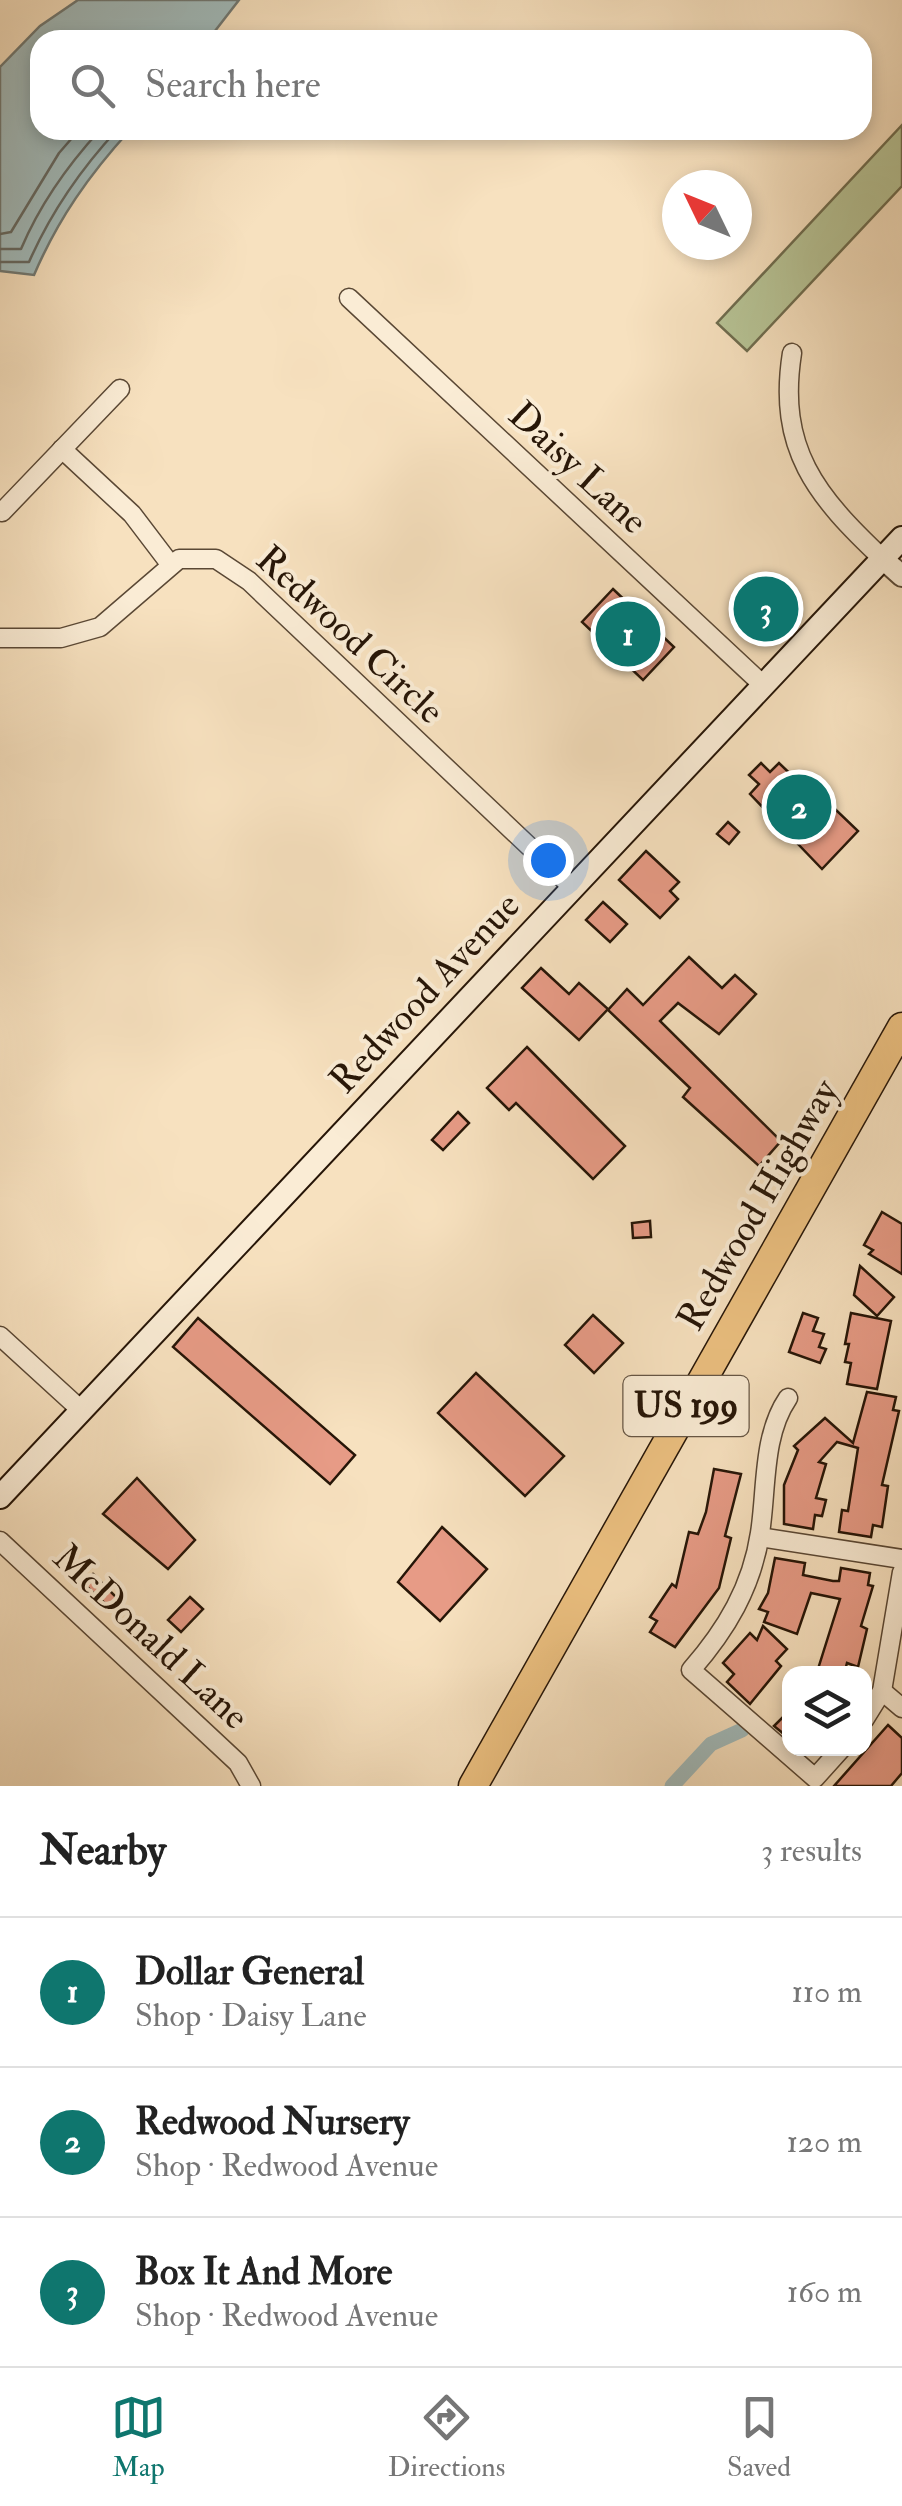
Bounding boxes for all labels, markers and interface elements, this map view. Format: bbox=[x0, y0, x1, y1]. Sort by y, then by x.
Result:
search box bbox=[30, 30, 872, 140]
icon: search bbox=[65, 58, 120, 113]
text: Search here bbox=[145, 61, 321, 109]
north arrow bbox=[662, 170, 752, 260]
street label: Daisy Lane bbox=[498, 391, 658, 545]
street label: Redwood Circle bbox=[246, 536, 454, 735]
pin: 3 bbox=[734, 572, 798, 646]
pin: 1 bbox=[596, 596, 660, 672]
pin: 2 bbox=[766, 770, 832, 844]
your location bbox=[523, 835, 574, 886]
street label: Redwood Avenue bbox=[320, 882, 531, 1104]
street label: Redwood Highway bbox=[667, 1070, 850, 1339]
road number: US 199 bbox=[624, 1376, 748, 1436]
street label: McDonald Lane bbox=[43, 1534, 259, 1740]
map controls bbox=[782, 1666, 872, 1756]
button: layers bbox=[782, 1666, 872, 1756]
text: Nearby bbox=[40, 1825, 166, 1877]
text: 3 results bbox=[761, 1831, 862, 1871]
text: Dollar General bbox=[135, 1948, 364, 1996]
text: 1 bbox=[67, 1972, 78, 2012]
text: 110 m bbox=[791, 1972, 862, 2012]
text: Shop · Daisy Lane bbox=[135, 1996, 367, 2036]
text: Redwood Nursery bbox=[135, 2098, 410, 2146]
text: 2 bbox=[64, 2122, 81, 2162]
text: 120 m bbox=[786, 2122, 862, 2162]
text: Shop · Redwood Avenue bbox=[135, 2146, 438, 2186]
text: Box It And More bbox=[135, 2248, 392, 2296]
text: 3 bbox=[66, 2272, 79, 2312]
text: 160 m bbox=[787, 2272, 862, 2312]
text: Shop · Redwood Avenue bbox=[135, 2296, 438, 2336]
tab: Map bbox=[111, 2390, 166, 2485]
tab: Directions bbox=[388, 2390, 505, 2485]
tab: Saved bbox=[727, 2390, 791, 2485]

